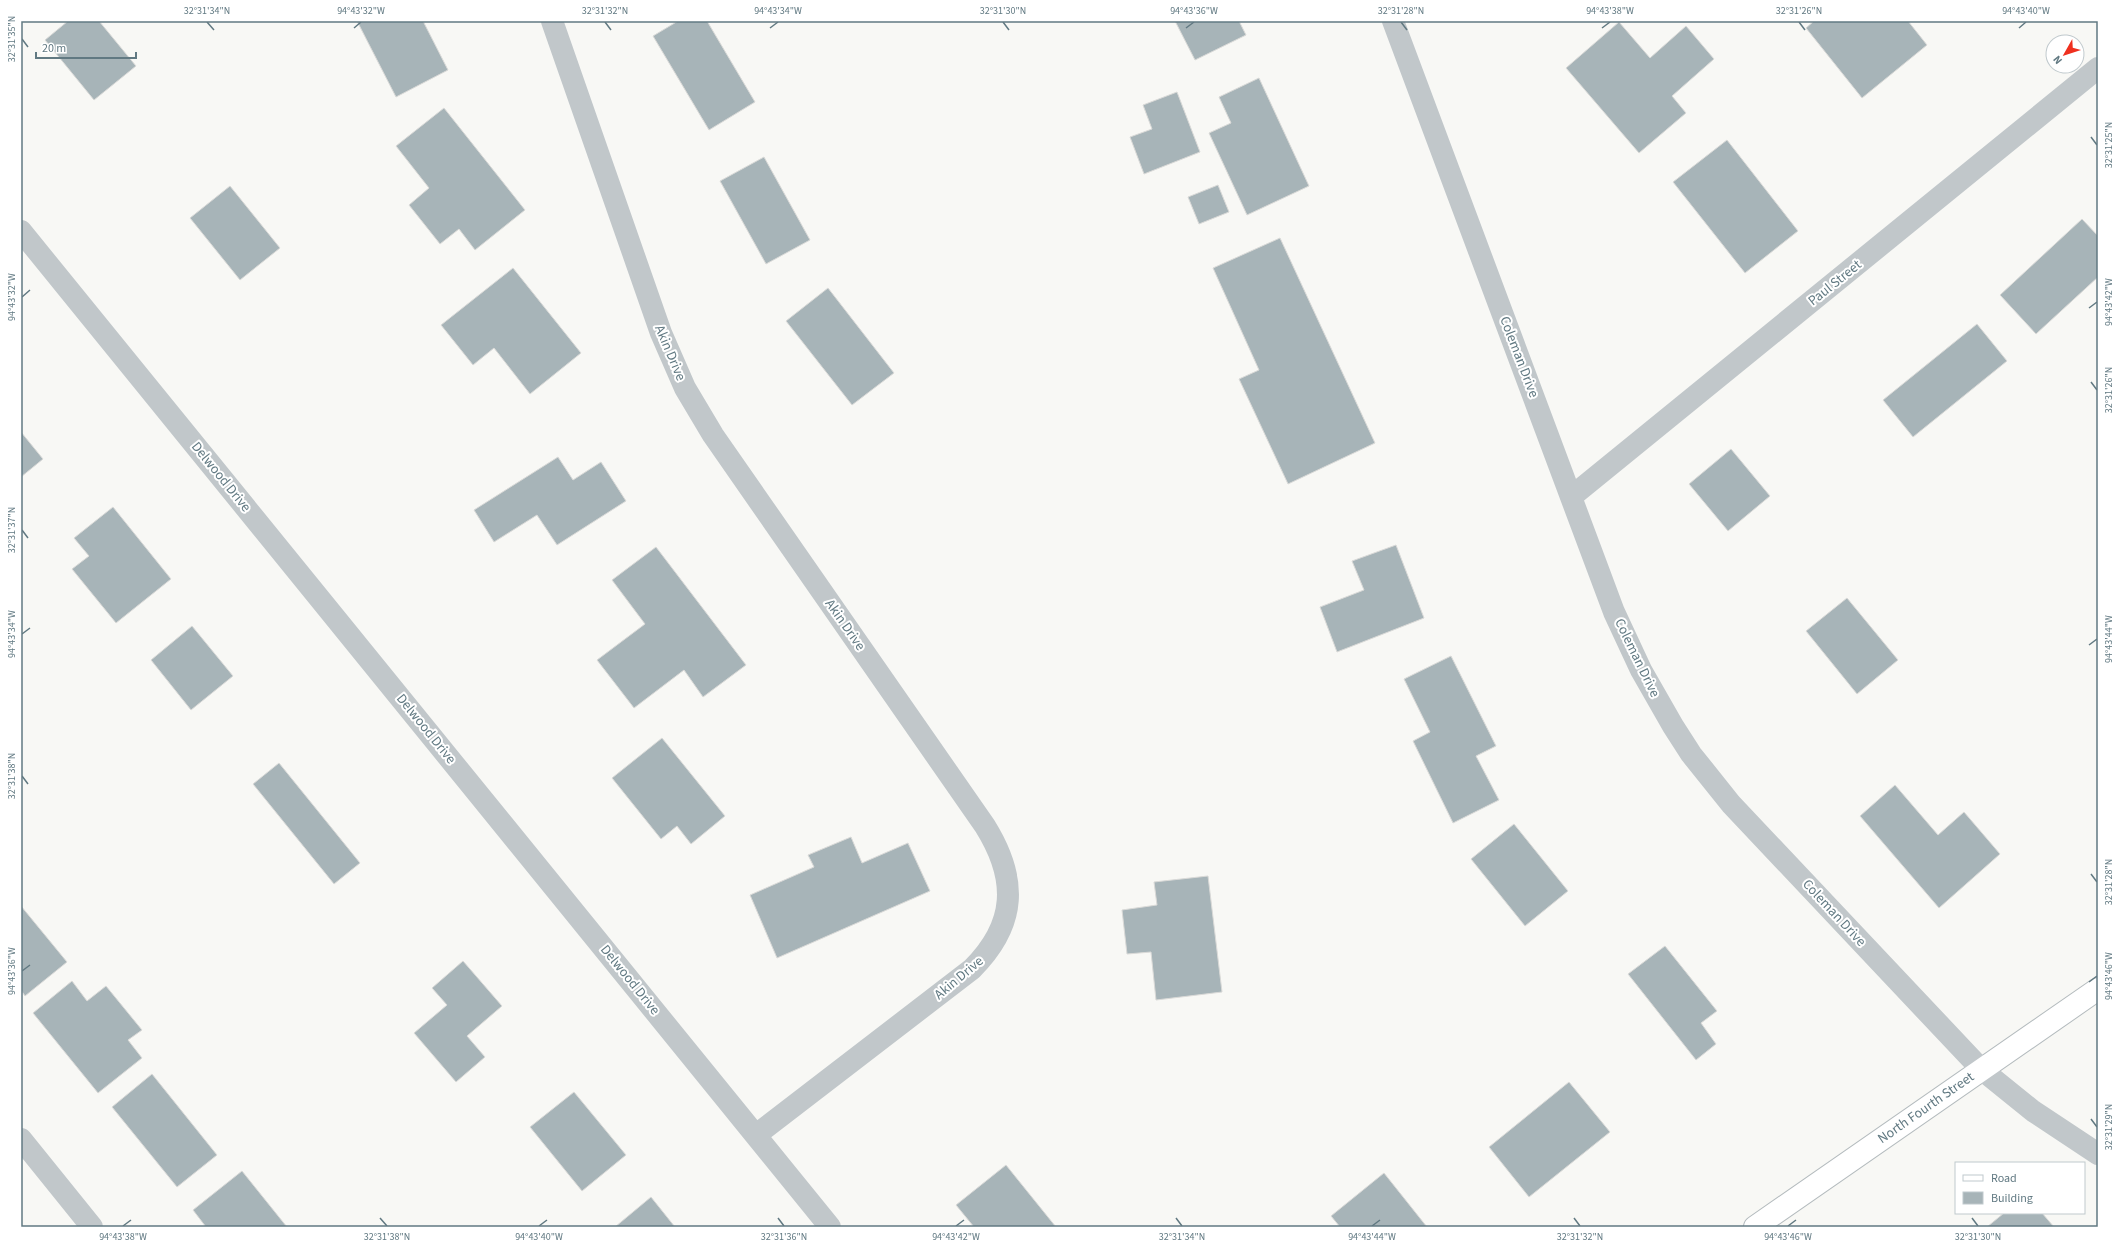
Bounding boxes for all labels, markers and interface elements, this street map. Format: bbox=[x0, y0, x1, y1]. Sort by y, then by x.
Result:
text: 32°31'34"N bbox=[184, 4, 230, 18]
text: 94°43'32"W bbox=[337, 4, 385, 18]
text: 32°31'32"N bbox=[582, 4, 628, 18]
text: 94°43'34"W bbox=[754, 4, 802, 18]
text: 32°31'30"N bbox=[980, 4, 1026, 18]
text: 94°43'36"W bbox=[1170, 4, 1218, 18]
text: 32°31'28"N bbox=[1378, 4, 1424, 18]
text: 94°43'38"W bbox=[1586, 4, 1634, 18]
text: 32°31'26"N bbox=[1776, 4, 1822, 18]
text: 94°43'40"W bbox=[2002, 4, 2050, 18]
text: 32°31'35"N bbox=[5, 16, 19, 62]
scale bar bbox=[36, 34, 136, 60]
north arrow bbox=[2045, 34, 2085, 74]
text: 20 m bbox=[42, 40, 66, 57]
text: N bbox=[2049, 52, 2066, 68]
text: 32°31'25"N bbox=[2102, 122, 2116, 168]
street label: Paul Street bbox=[1804, 255, 1866, 311]
text: 94°43'32"W bbox=[5, 273, 19, 321]
text: 94°43'42"W bbox=[2102, 278, 2116, 326]
street label: Coleman Drive bbox=[1494, 313, 1544, 401]
street label: Akin Drive bbox=[649, 322, 691, 384]
text: 32°31'26"N bbox=[2102, 367, 2116, 413]
street label: Delwood Drive bbox=[186, 438, 256, 516]
text: 32°31'37"N bbox=[5, 507, 19, 553]
street label: Akin Drive bbox=[820, 595, 870, 655]
text: 94°43'34"W bbox=[5, 610, 19, 658]
street label: Coleman Drive bbox=[1609, 615, 1665, 701]
text: 94°43'44"W bbox=[2102, 615, 2116, 663]
street label: Delwood Drive bbox=[391, 690, 461, 768]
text: 32°31'38"N bbox=[5, 753, 19, 799]
text: 32°31'28"N bbox=[2102, 859, 2116, 905]
street label: Coleman Drive bbox=[1798, 875, 1871, 951]
street label: Delwood Drive bbox=[595, 941, 665, 1019]
text: 94°43'36"W bbox=[5, 947, 19, 995]
street label: Akin Drive bbox=[930, 951, 988, 1005]
text: 94°43'46"W bbox=[2102, 952, 2116, 1000]
street label: North Fourth Street bbox=[1874, 1067, 1979, 1149]
text: 32°31'29"N bbox=[2102, 1104, 2116, 1150]
legend bbox=[1955, 1162, 2085, 1214]
text: Road bbox=[1991, 1170, 2017, 1187]
text: Building bbox=[1991, 1190, 2033, 1207]
text: 94°43'38"W bbox=[99, 1230, 147, 1244]
text: 32°31'38"N bbox=[364, 1230, 410, 1244]
text: 94°43'40"W bbox=[515, 1230, 563, 1244]
text: 32°31'36"N bbox=[761, 1230, 807, 1244]
text: 94°43'42"W bbox=[932, 1230, 980, 1244]
text: 32°31'34"N bbox=[1159, 1230, 1205, 1244]
text: 94°43'44"W bbox=[1348, 1230, 1396, 1244]
text: 32°31'32"N bbox=[1557, 1230, 1603, 1244]
text: 94°43'46"W bbox=[1764, 1230, 1812, 1244]
text: 32°31'30"N bbox=[1955, 1230, 2001, 1244]

